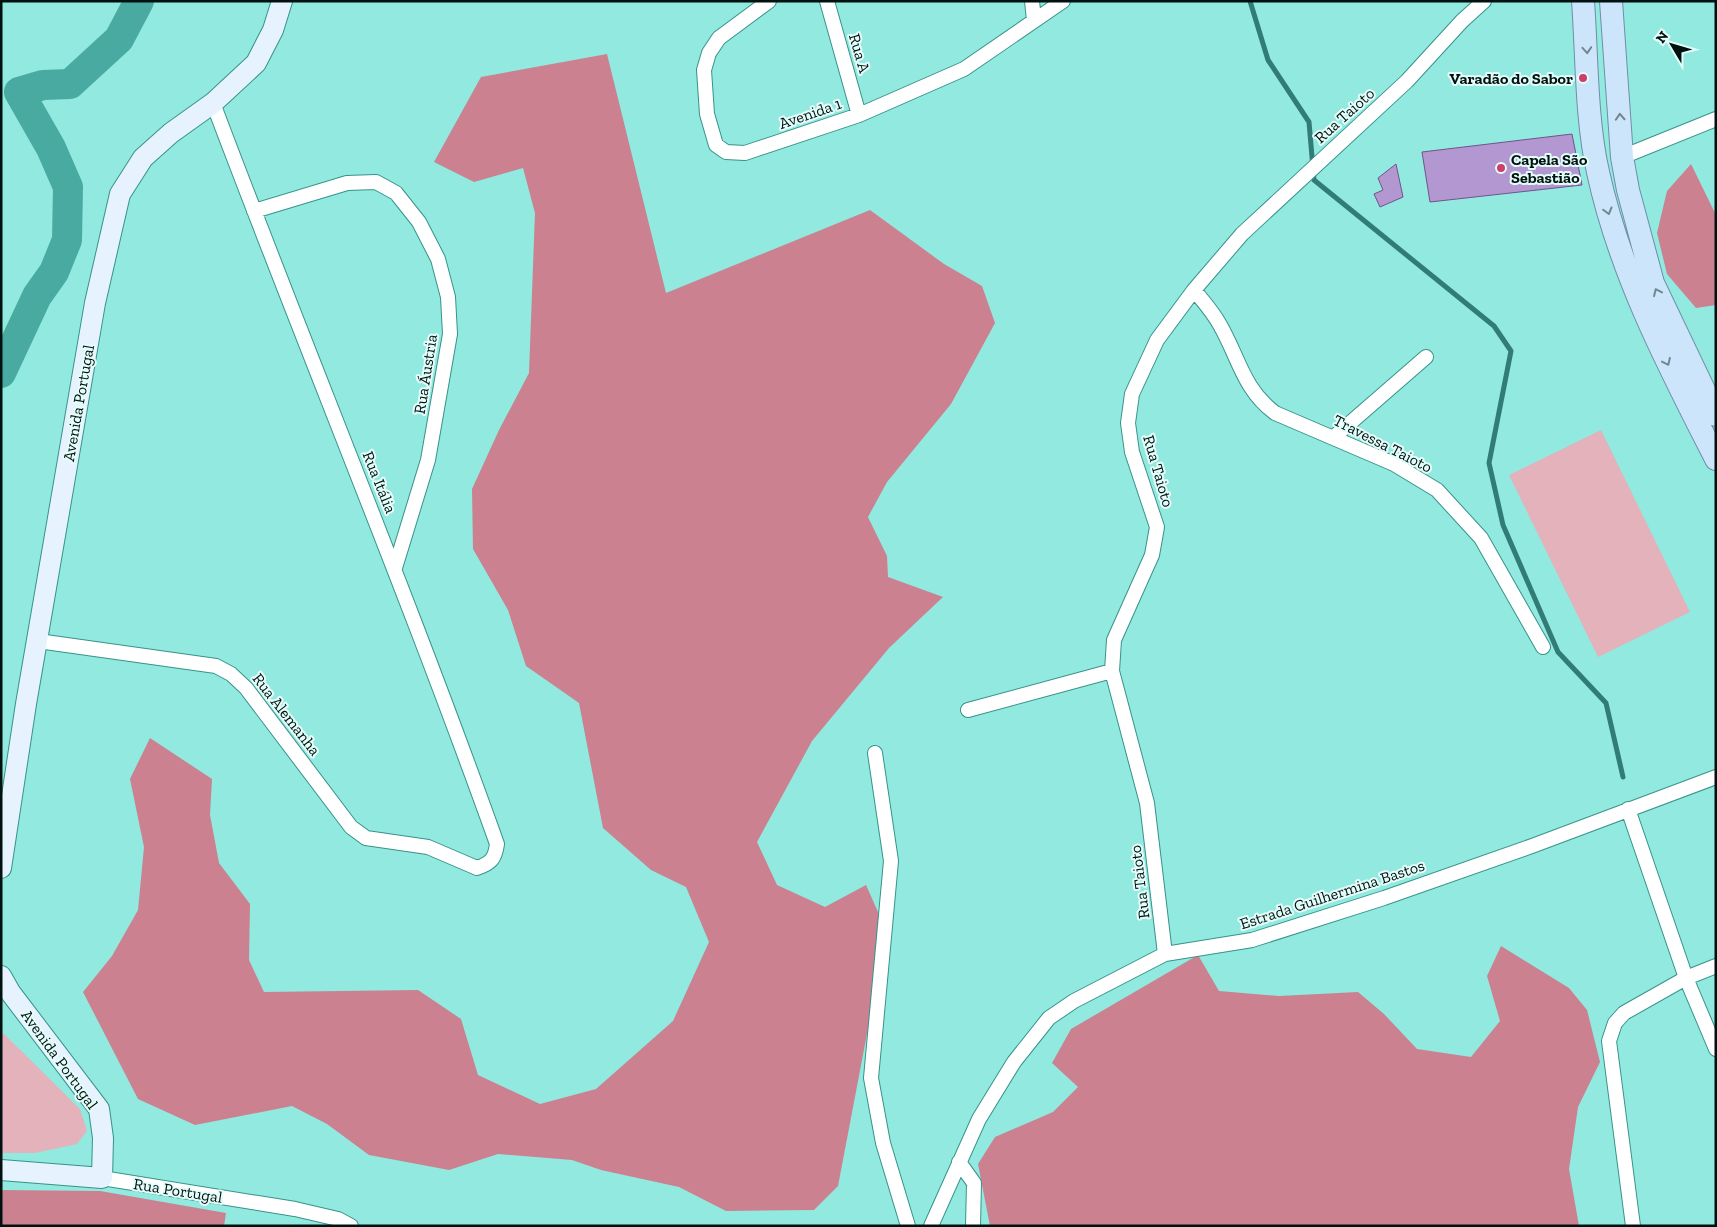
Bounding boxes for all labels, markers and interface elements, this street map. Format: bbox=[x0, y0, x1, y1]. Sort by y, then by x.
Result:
north arrow bbox=[1647, 20, 1697, 70]
text: N bbox=[1652, 28, 1672, 47]
street label: Rua A bbox=[845, 31, 874, 76]
one-way arrow bbox=[1581, 46, 1592, 54]
place label: Varadão do Sabor bbox=[1450, 69, 1573, 88]
marker: Varadão do Sabor bbox=[1577, 72, 1589, 84]
street label: Rua Taioto bbox=[1311, 84, 1378, 147]
street label: Avenida 1 bbox=[776, 94, 844, 133]
one-way arrow bbox=[1614, 113, 1625, 121]
place label: Capela São Sebastião bbox=[1511, 150, 1588, 187]
marker: Capela São Sebastião bbox=[1495, 162, 1507, 174]
one-way arrow bbox=[1602, 206, 1612, 214]
one-way arrow bbox=[1653, 288, 1664, 297]
street label: Rua Áustria bbox=[410, 332, 441, 415]
street label: Avenida Portugal bbox=[59, 343, 98, 463]
one-way arrow bbox=[1660, 357, 1671, 366]
street label: Travessa Taioto bbox=[1330, 410, 1435, 476]
street label: Rua Taioto bbox=[1139, 433, 1178, 509]
street label: Rua Itália bbox=[359, 448, 401, 516]
street label: Rua Alemanha bbox=[249, 669, 325, 759]
street label: Rua Taioto bbox=[1126, 844, 1153, 920]
street label: Estrada Guilhermina Bastos bbox=[1237, 856, 1427, 933]
street label: Avenida Portugal bbox=[17, 1006, 102, 1113]
street label: Rua Portugal bbox=[132, 1174, 224, 1207]

